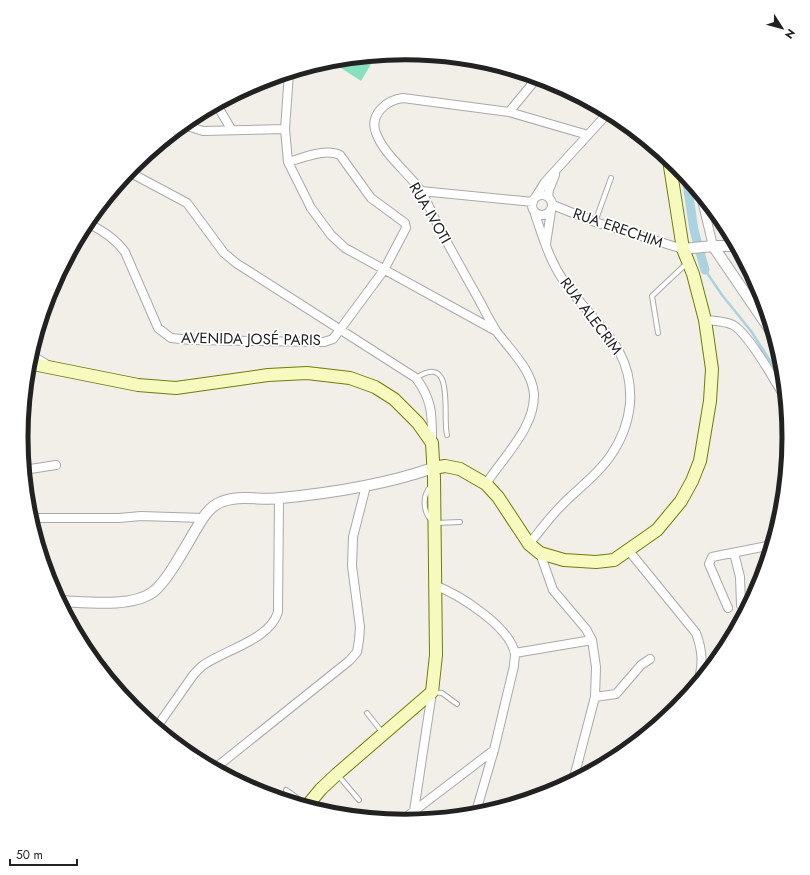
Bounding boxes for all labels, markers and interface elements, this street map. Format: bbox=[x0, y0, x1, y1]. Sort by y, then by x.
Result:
north arrow bbox=[762, 8, 802, 48]
text: N bbox=[781, 26, 799, 42]
street label: RUA IVOTI bbox=[404, 178, 456, 248]
street label: RUA ERECHIM bbox=[570, 202, 666, 254]
street label: RUA ALECRIM bbox=[555, 273, 627, 359]
street label: AVENIDA JOSÉ PARIS bbox=[181, 327, 321, 351]
scale bar bbox=[10, 841, 77, 867]
text: 50 m bbox=[16, 846, 43, 864]

